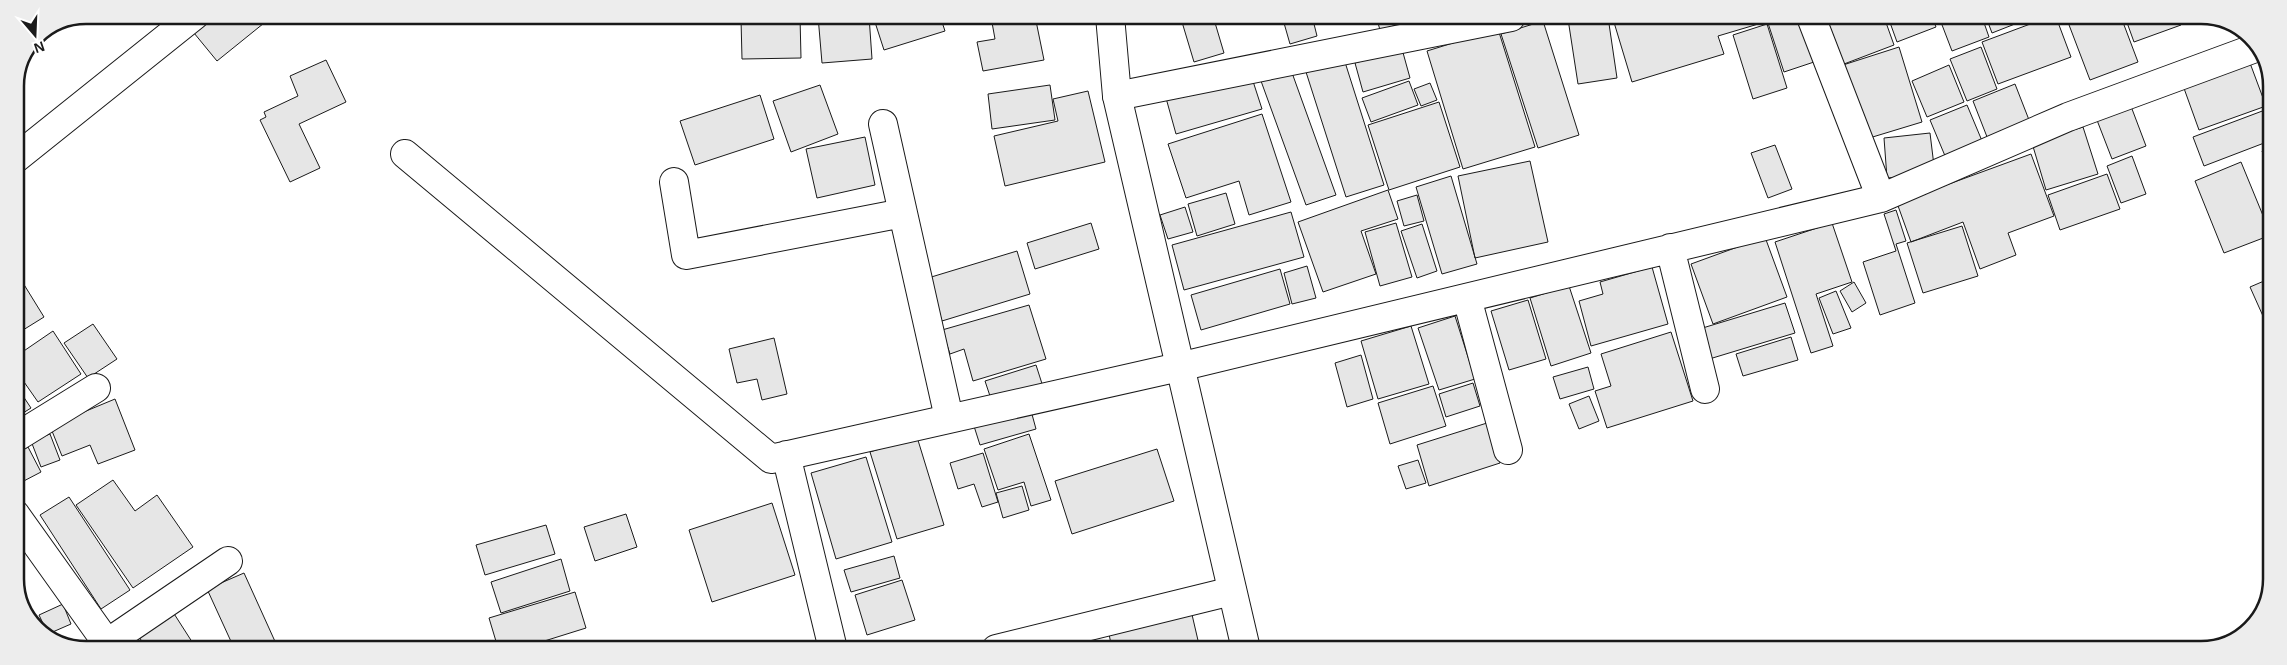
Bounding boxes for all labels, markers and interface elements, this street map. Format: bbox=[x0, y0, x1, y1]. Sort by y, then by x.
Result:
north arrow bbox=[10, 10, 60, 60]
text: N bbox=[32, 38, 47, 57]

